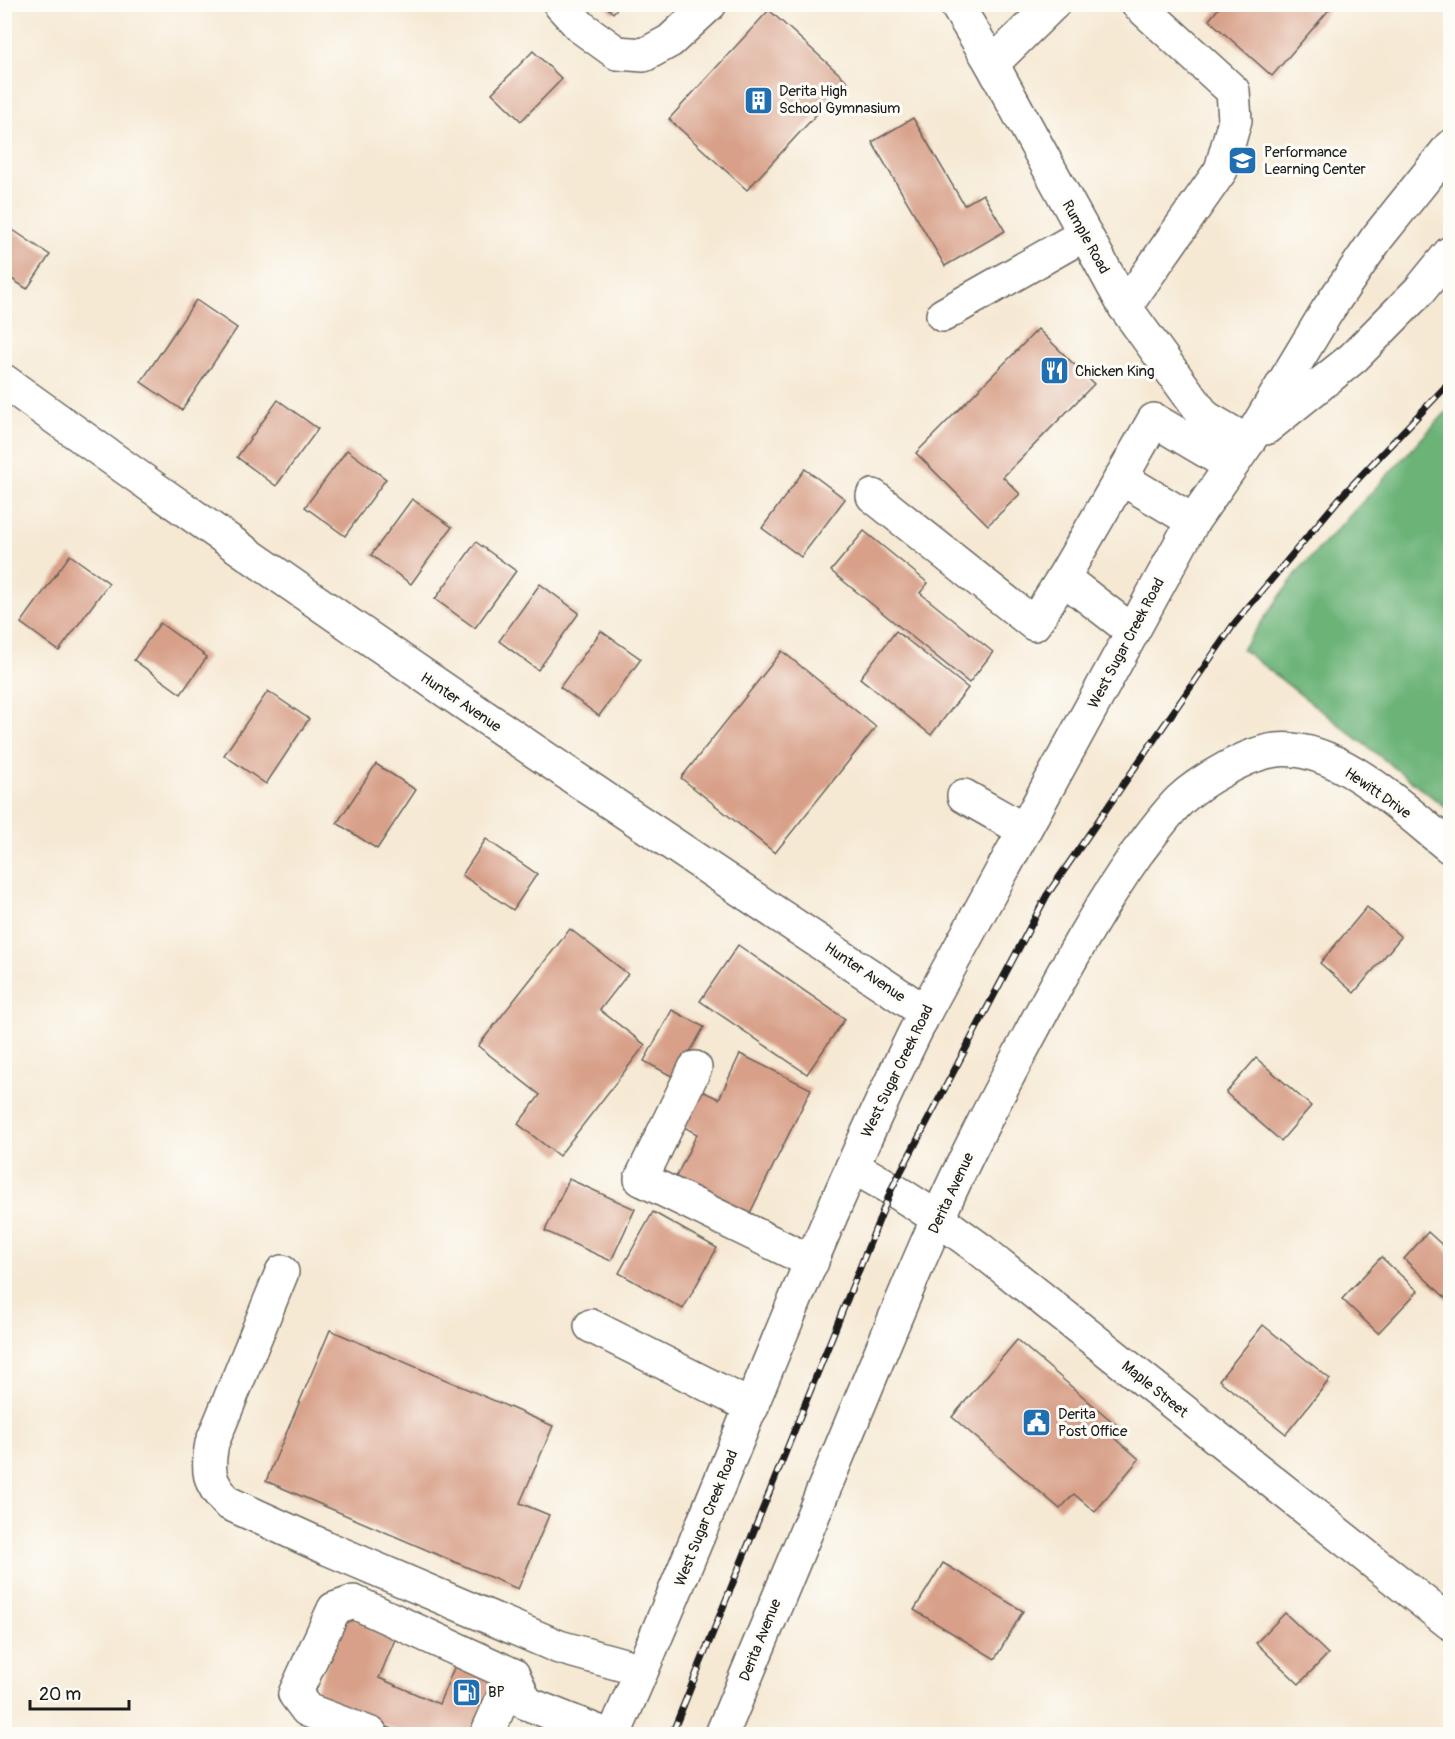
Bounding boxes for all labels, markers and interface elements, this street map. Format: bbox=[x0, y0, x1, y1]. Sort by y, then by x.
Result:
place label: Derita High School Gymnasium bbox=[779, 82, 900, 118]
building icon: Derita High School Gymnasium bbox=[742, 84, 774, 116]
place label: Performance Learning Center bbox=[1264, 143, 1367, 179]
school or university icon: Performance Learning Center bbox=[1227, 145, 1259, 177]
street label: Rumple Road bbox=[1058, 197, 1114, 277]
restaurant icon: Chicken King bbox=[1038, 355, 1070, 387]
place label: Chicken King bbox=[1075, 362, 1154, 381]
street label: West Sugar Creek Road bbox=[1084, 575, 1169, 712]
street label: Hunter Avenue bbox=[417, 668, 505, 737]
street label: Hewitt Drive bbox=[1341, 764, 1415, 823]
street label: Hunter Avenue bbox=[821, 938, 909, 1007]
street label: West Sugar Creek Road bbox=[857, 1002, 938, 1141]
street label: Derita Avenue bbox=[924, 1149, 979, 1237]
street label: Maple Street bbox=[1118, 1357, 1192, 1422]
place label: Derita Post Office bbox=[1058, 1405, 1128, 1441]
public building icon: Derita Post Office bbox=[1021, 1407, 1053, 1439]
street label: West Sugar Creek Road bbox=[670, 1447, 742, 1589]
street label: Derita Avenue bbox=[735, 1596, 786, 1684]
scale bar bbox=[30, 1673, 129, 1711]
fuel station icon: BP bbox=[451, 1676, 483, 1708]
text: 20 m bbox=[39, 1683, 81, 1706]
place label: BP bbox=[488, 1683, 505, 1702]

